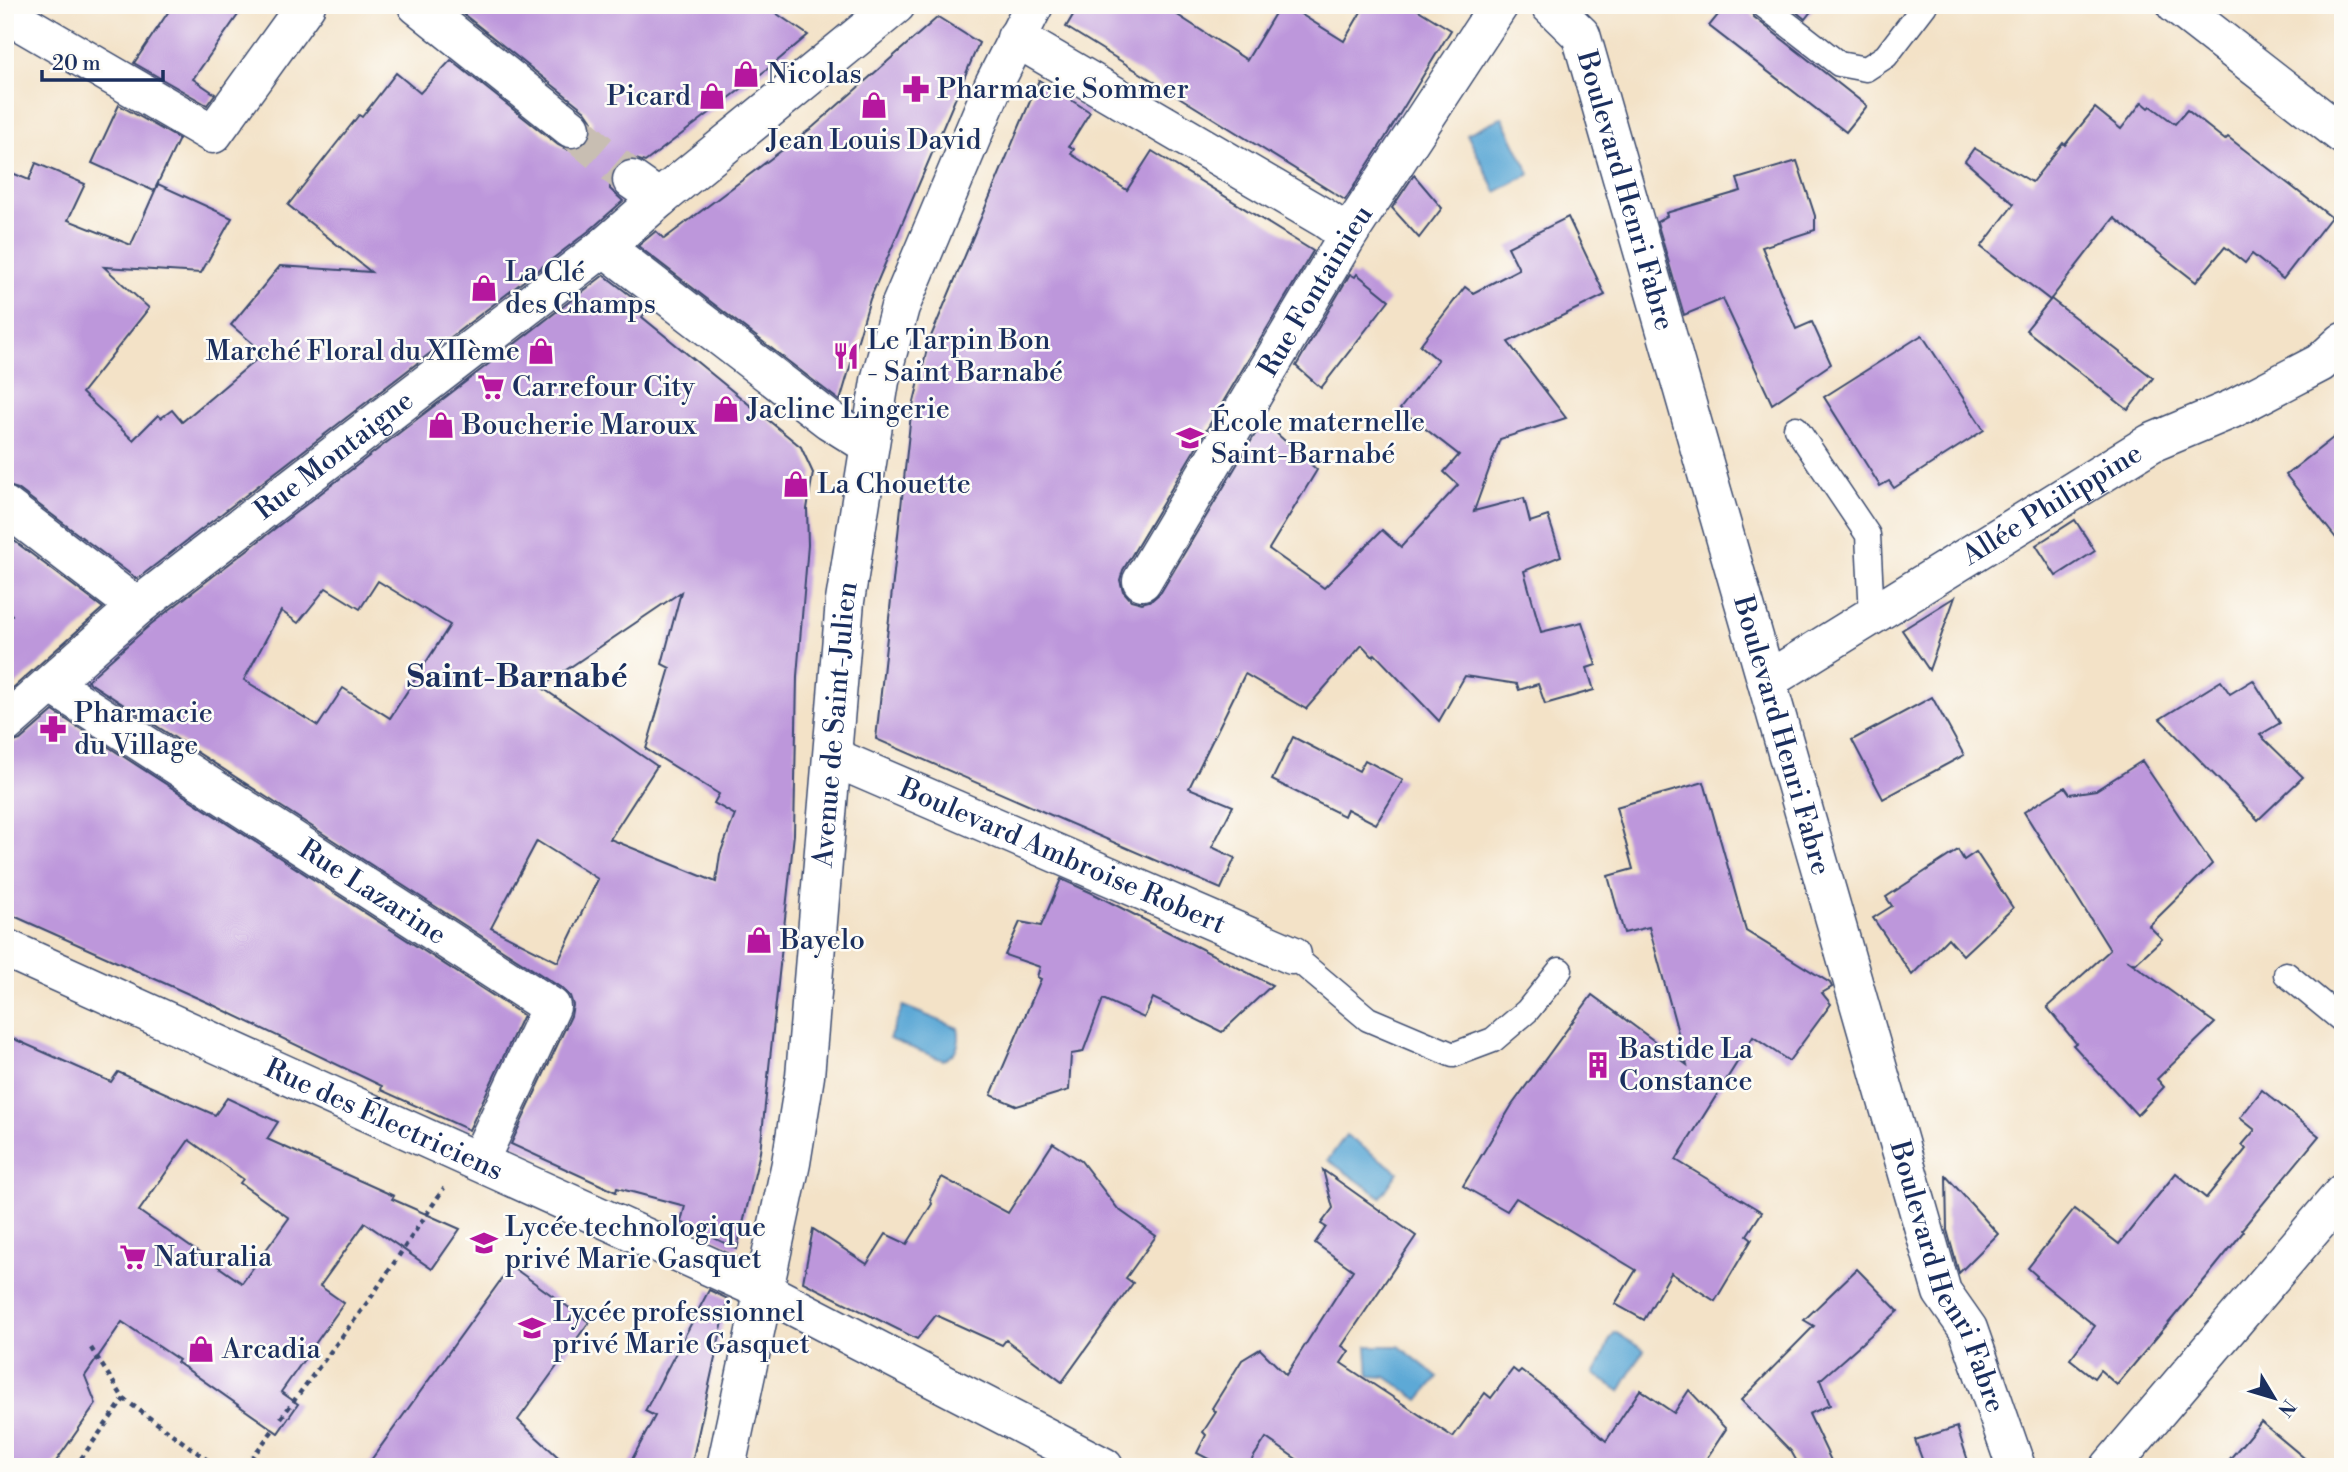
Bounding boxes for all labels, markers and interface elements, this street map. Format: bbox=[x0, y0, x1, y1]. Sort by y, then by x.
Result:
scale bar bbox=[42, 38, 163, 82]
street label: Boulevard Henri Fabre bbox=[1569, 46, 1682, 334]
text: 20 m bbox=[52, 51, 101, 77]
place label: Nicolas bbox=[767, 57, 862, 92]
shop icon: Nicolas bbox=[731, 59, 761, 89]
place label: Pharmacie Sommer bbox=[937, 72, 1189, 107]
pharmacy icon: Pharmacie Sommer bbox=[901, 74, 931, 104]
place label: Picard bbox=[607, 79, 691, 114]
shop icon: Picard bbox=[697, 81, 727, 111]
shop icon: Jean Louis David bbox=[859, 90, 889, 120]
place label: Jean Louis David bbox=[765, 123, 982, 158]
street label: Rue Fontainieu bbox=[1250, 198, 1380, 383]
place label: La Clé des Champs bbox=[505, 255, 656, 322]
shop icon: La Clé des Champs bbox=[469, 273, 499, 303]
place label: Le Tarpin Bon - Saint Barnabé bbox=[867, 323, 1063, 390]
place label: Marché Floral du XIIème bbox=[206, 334, 520, 369]
shop icon: Marché Floral du XIIème bbox=[526, 336, 556, 366]
restaurant icon: Le Tarpin Bon - Saint Barnabé bbox=[831, 341, 861, 371]
place label: Carrefour City bbox=[512, 370, 695, 405]
supermarket icon: Carrefour City bbox=[476, 372, 506, 402]
street label: Rue Montaigne bbox=[247, 383, 420, 528]
place label: Jacline Lingerie bbox=[746, 392, 950, 427]
shop icon: Jacline Lingerie bbox=[711, 394, 741, 424]
place label: École maternelle Saint-Barnabé bbox=[1211, 403, 1425, 472]
place label: Boucherie Maroux bbox=[461, 408, 697, 443]
shop icon: Boucherie Maroux bbox=[426, 410, 456, 440]
school or university icon: École maternelle Saint-Barnabé bbox=[1175, 423, 1205, 453]
street label: Allée Philippine bbox=[1955, 435, 2148, 574]
place label: La Chouette bbox=[817, 467, 971, 502]
shop icon: La Chouette bbox=[781, 469, 811, 499]
street label: Avenue de Saint-Julien bbox=[805, 578, 865, 870]
street label: Boulevard Henri Fabre bbox=[1725, 591, 1839, 879]
district label: Saint-Barnabé bbox=[406, 657, 628, 697]
place label: Pharmacie du Village bbox=[74, 696, 213, 763]
pharmacy icon: Pharmacie du Village bbox=[38, 714, 68, 744]
street label: Boulevard Ambroise Robert bbox=[893, 770, 1231, 942]
street label: Rue Lazarine bbox=[293, 831, 453, 952]
place label: Bayelo bbox=[779, 923, 865, 958]
shop icon: Bayelo bbox=[744, 925, 774, 955]
place label: Bastide La Constance bbox=[1618, 1032, 1754, 1099]
street label: Rue des Électriciens bbox=[260, 1050, 509, 1188]
building icon: Bastide La Constance bbox=[1583, 1050, 1613, 1080]
street label: Boulevard Henri Fabre bbox=[1882, 1136, 2013, 1417]
place label: Lycée technologique privé Marie Gasquet bbox=[505, 1210, 766, 1277]
school or university icon: Lycée technologique privé Marie Gasquet bbox=[469, 1228, 499, 1258]
place label: Naturalia bbox=[154, 1240, 273, 1275]
supermarket icon: Naturalia bbox=[118, 1242, 148, 1272]
place label: Lycée professionnel privé Marie Gasquet bbox=[553, 1295, 810, 1362]
school or university icon: Lycée professionnel privé Marie Gasquet bbox=[517, 1313, 547, 1343]
place label: Arcadia bbox=[221, 1332, 321, 1367]
shop icon: Arcadia bbox=[186, 1334, 216, 1364]
north arrow bbox=[2240, 1364, 2310, 1434]
text: N bbox=[2273, 1395, 2301, 1421]

